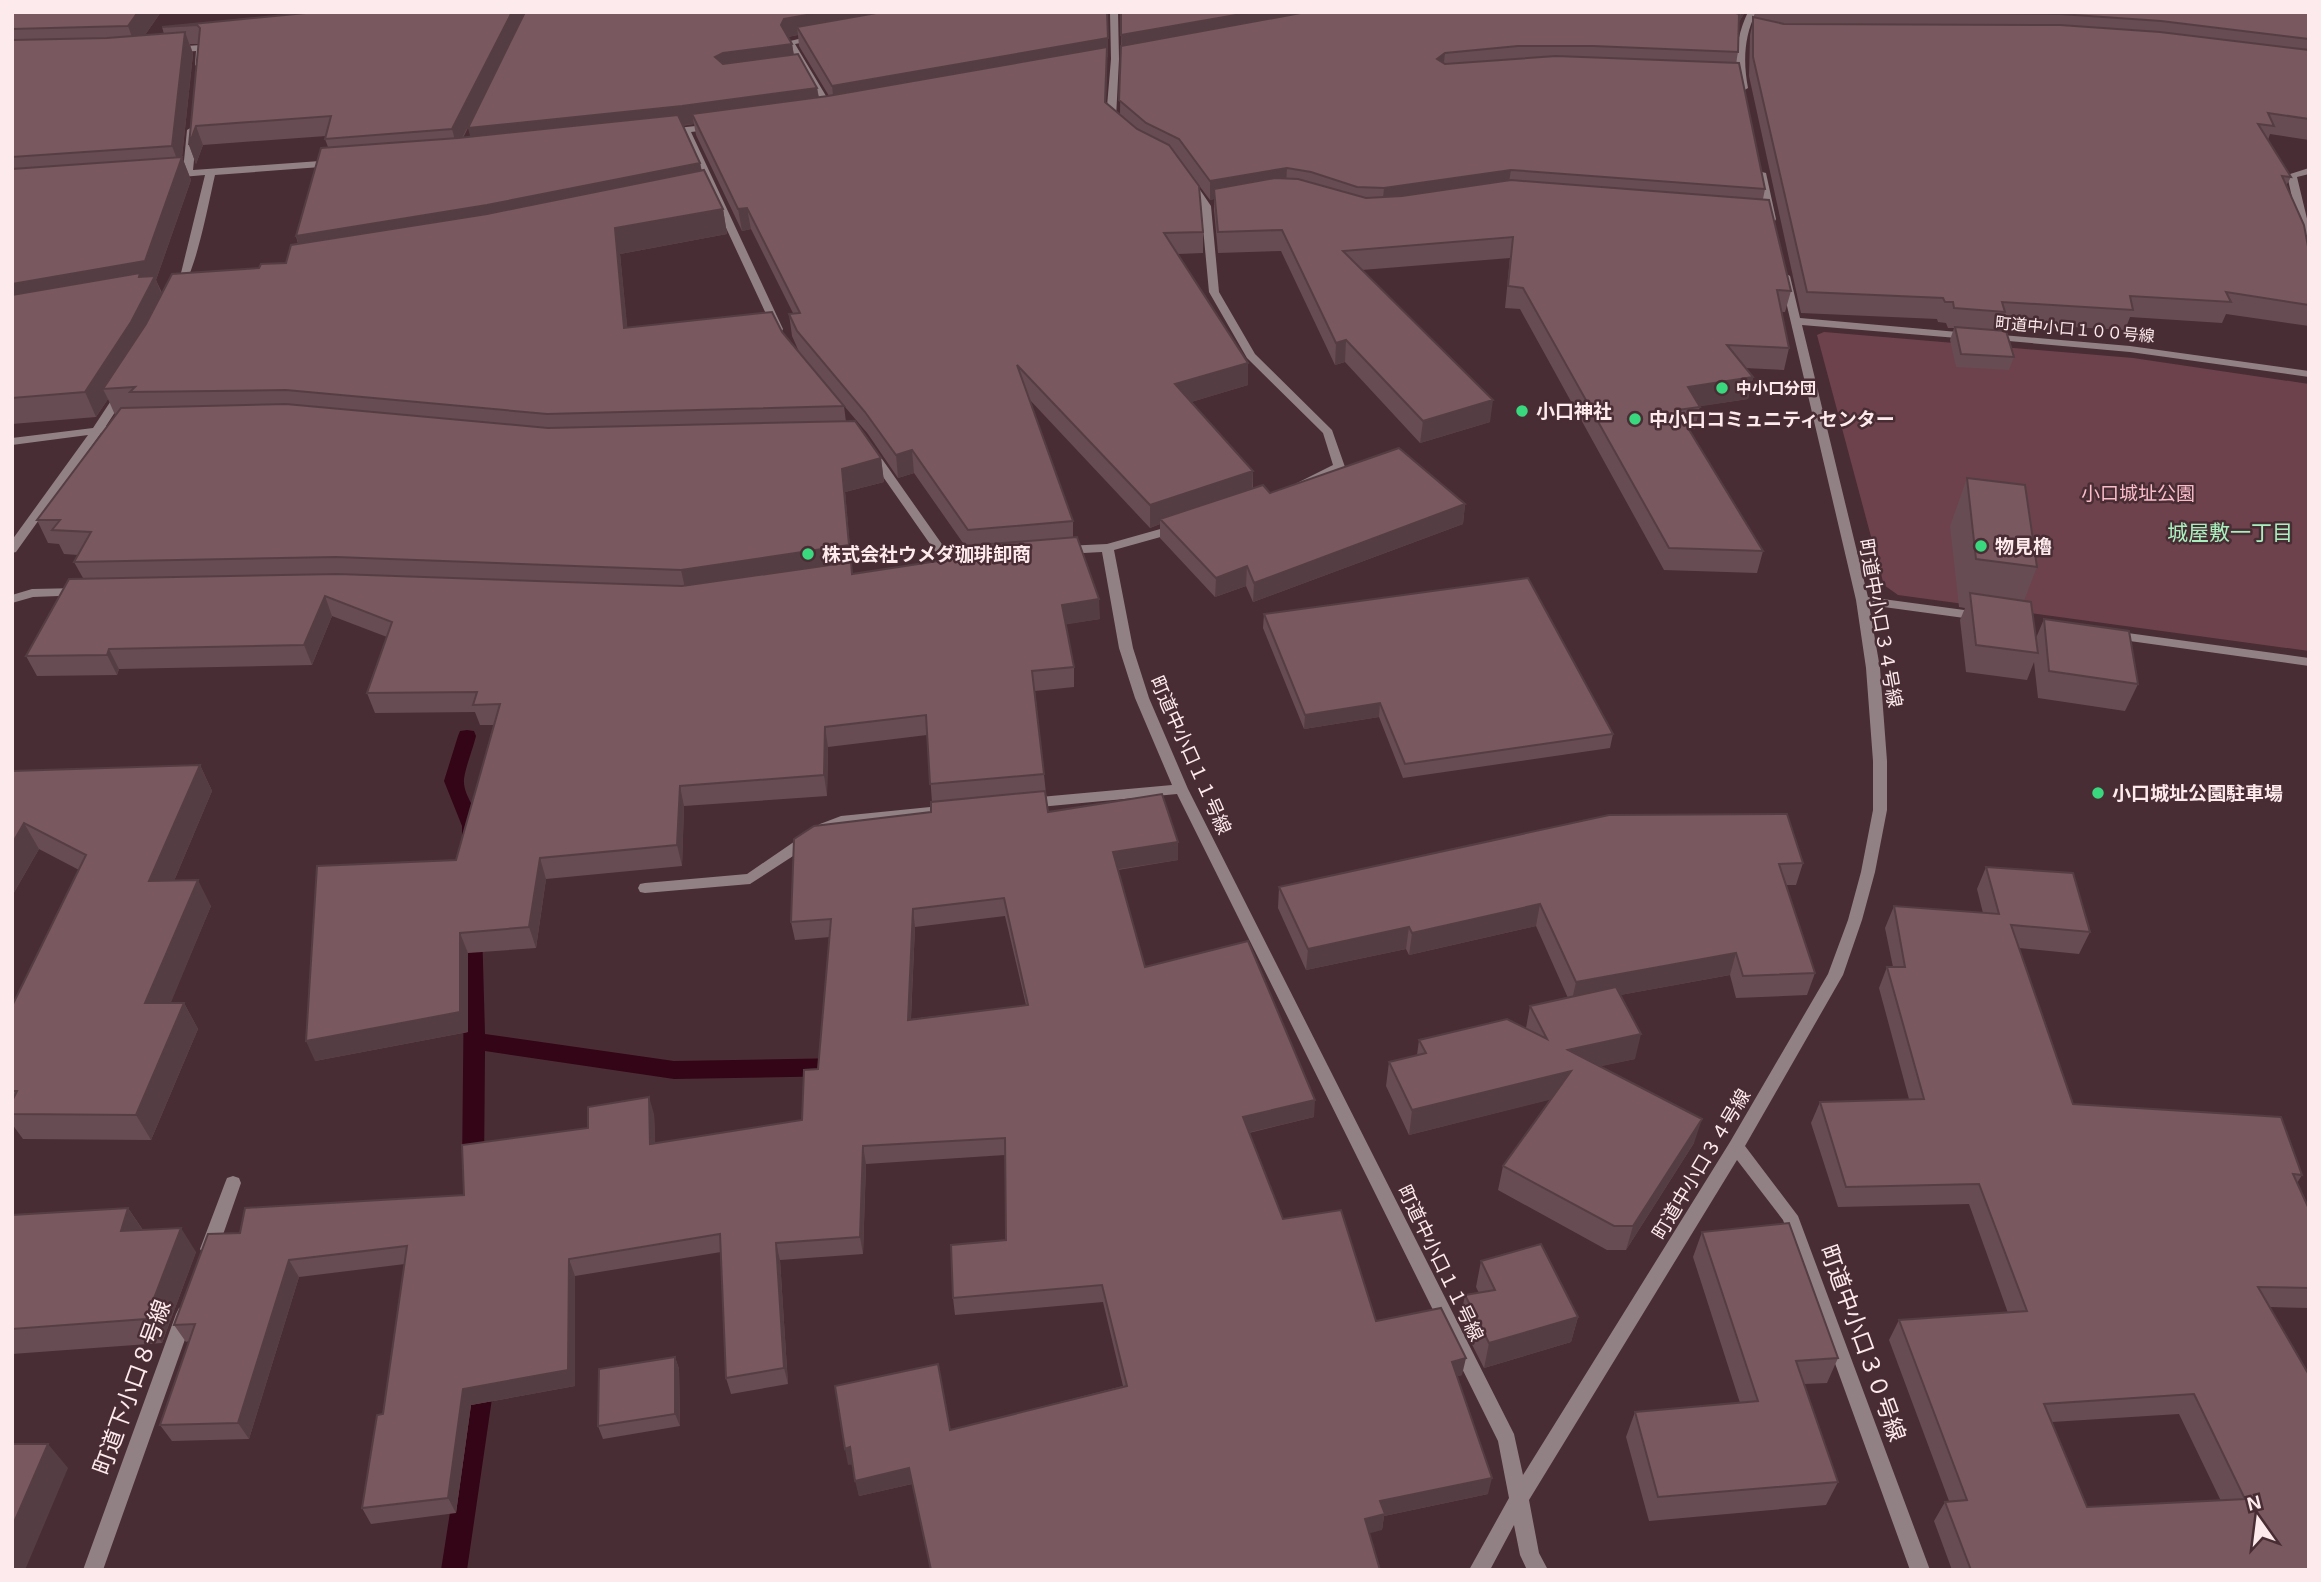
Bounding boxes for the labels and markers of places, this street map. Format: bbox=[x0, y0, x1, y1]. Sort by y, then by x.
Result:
marker: 中小口分団 bbox=[1714, 380, 1730, 396]
place label: 中小口分団 bbox=[1736, 380, 1816, 397]
place label: 小口神社 bbox=[1536, 401, 1612, 422]
marker: 小口神社 bbox=[1514, 403, 1530, 419]
place label: 中小口コミュニティセンター bbox=[1649, 409, 1895, 430]
marker: 中小口コミュニティセンター bbox=[1627, 411, 1643, 427]
place label: 物見櫓 bbox=[1995, 536, 2052, 557]
marker: 物見櫓 bbox=[1973, 538, 1989, 554]
place label: 株式会社ウメダ珈琲卸商 bbox=[822, 544, 1031, 565]
marker: 株式会社ウメダ珈琲卸商 bbox=[800, 546, 816, 562]
place label: 小口城址公園駐車場 bbox=[2112, 783, 2283, 804]
marker: 小口城址公園駐車場 bbox=[2090, 785, 2106, 801]

